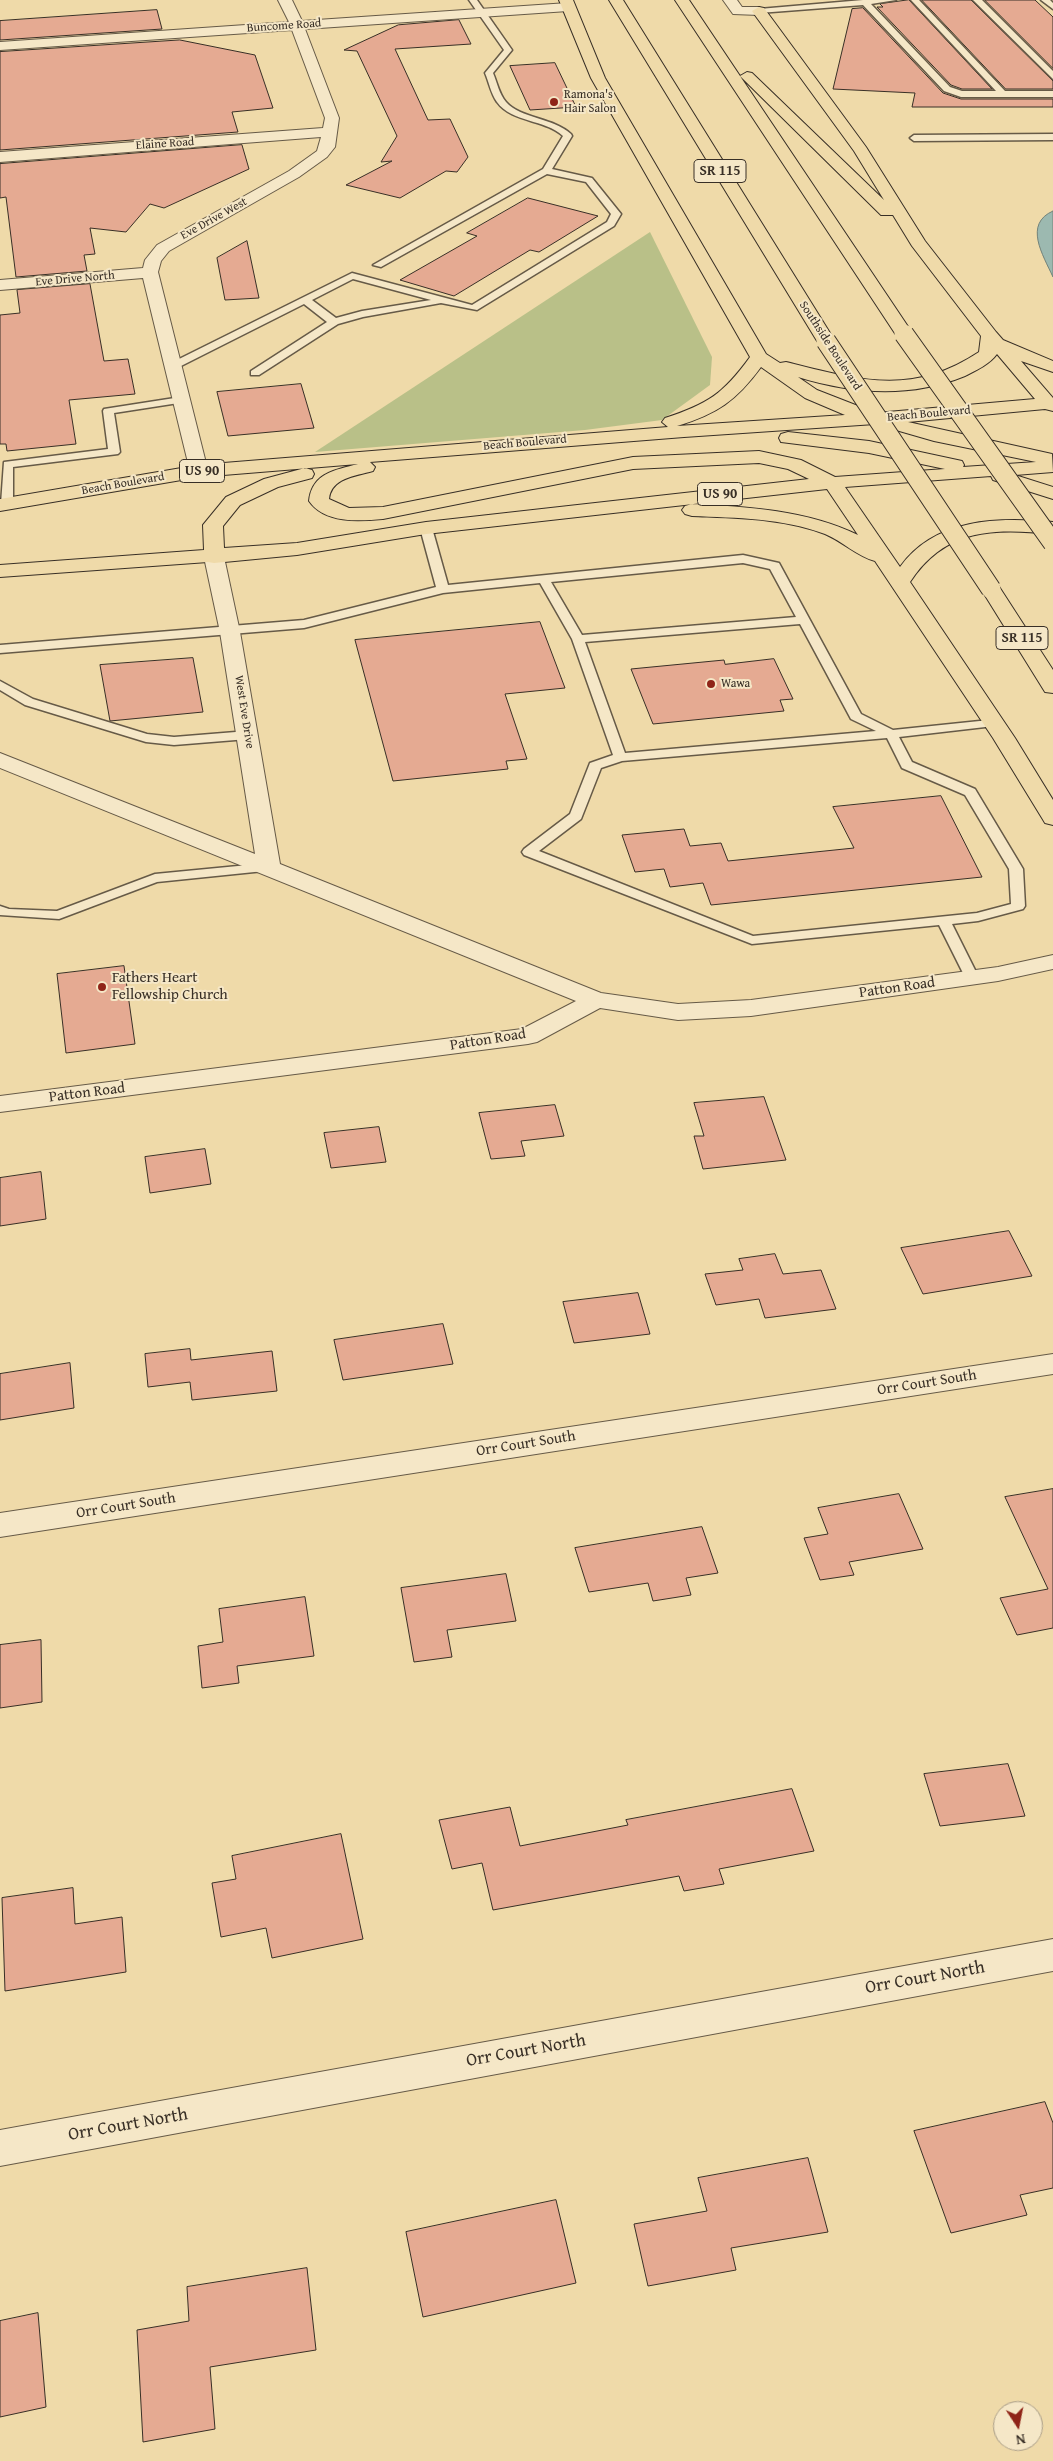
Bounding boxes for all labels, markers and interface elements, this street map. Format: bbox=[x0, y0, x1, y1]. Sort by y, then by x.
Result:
street label: Buncome Road bbox=[246, 16, 322, 36]
place label: Ramona's Hair Salon bbox=[564, 88, 616, 116]
marker: Ramona's Hair Salon bbox=[548, 96, 560, 108]
street label: Elaine Road bbox=[135, 135, 195, 153]
road number: SR 115 bbox=[694, 160, 746, 182]
street label: Eve Drive West bbox=[178, 195, 250, 243]
street label: Eve Drive North bbox=[35, 268, 115, 290]
street label: Southside Boulevard bbox=[796, 299, 864, 393]
street label: Beach Boulevard bbox=[887, 403, 971, 425]
street label: Beach Boulevard bbox=[483, 432, 567, 454]
road number: US 90 bbox=[180, 460, 224, 482]
street label: Beach Boulevard bbox=[81, 470, 165, 498]
road number: US 90 bbox=[698, 482, 742, 506]
road number: SR 115 bbox=[996, 626, 1048, 650]
street label: West Eve Drive bbox=[231, 674, 257, 750]
place label: Wawa bbox=[721, 677, 750, 691]
marker: Wawa bbox=[705, 678, 717, 690]
place label: Fathers Heart Fellowship Church bbox=[112, 969, 228, 1004]
street label: Patton Road bbox=[858, 974, 936, 1002]
marker: Fathers Heart Fellowship Church bbox=[96, 981, 108, 993]
street label: Patton Road bbox=[449, 1025, 527, 1055]
street label: Patton Road bbox=[48, 1079, 126, 1107]
street label: Orr Court South bbox=[876, 1366, 978, 1400]
street label: Orr Court South bbox=[475, 1427, 577, 1461]
street label: Orr Court South bbox=[75, 1489, 177, 1523]
street label: Orr Court North bbox=[864, 1957, 986, 1999]
street label: Orr Court North bbox=[465, 2030, 587, 2072]
street label: Orr Court North bbox=[67, 2104, 189, 2146]
north arrow bbox=[993, 2401, 1043, 2451]
text: N bbox=[1014, 2429, 1027, 2450]

